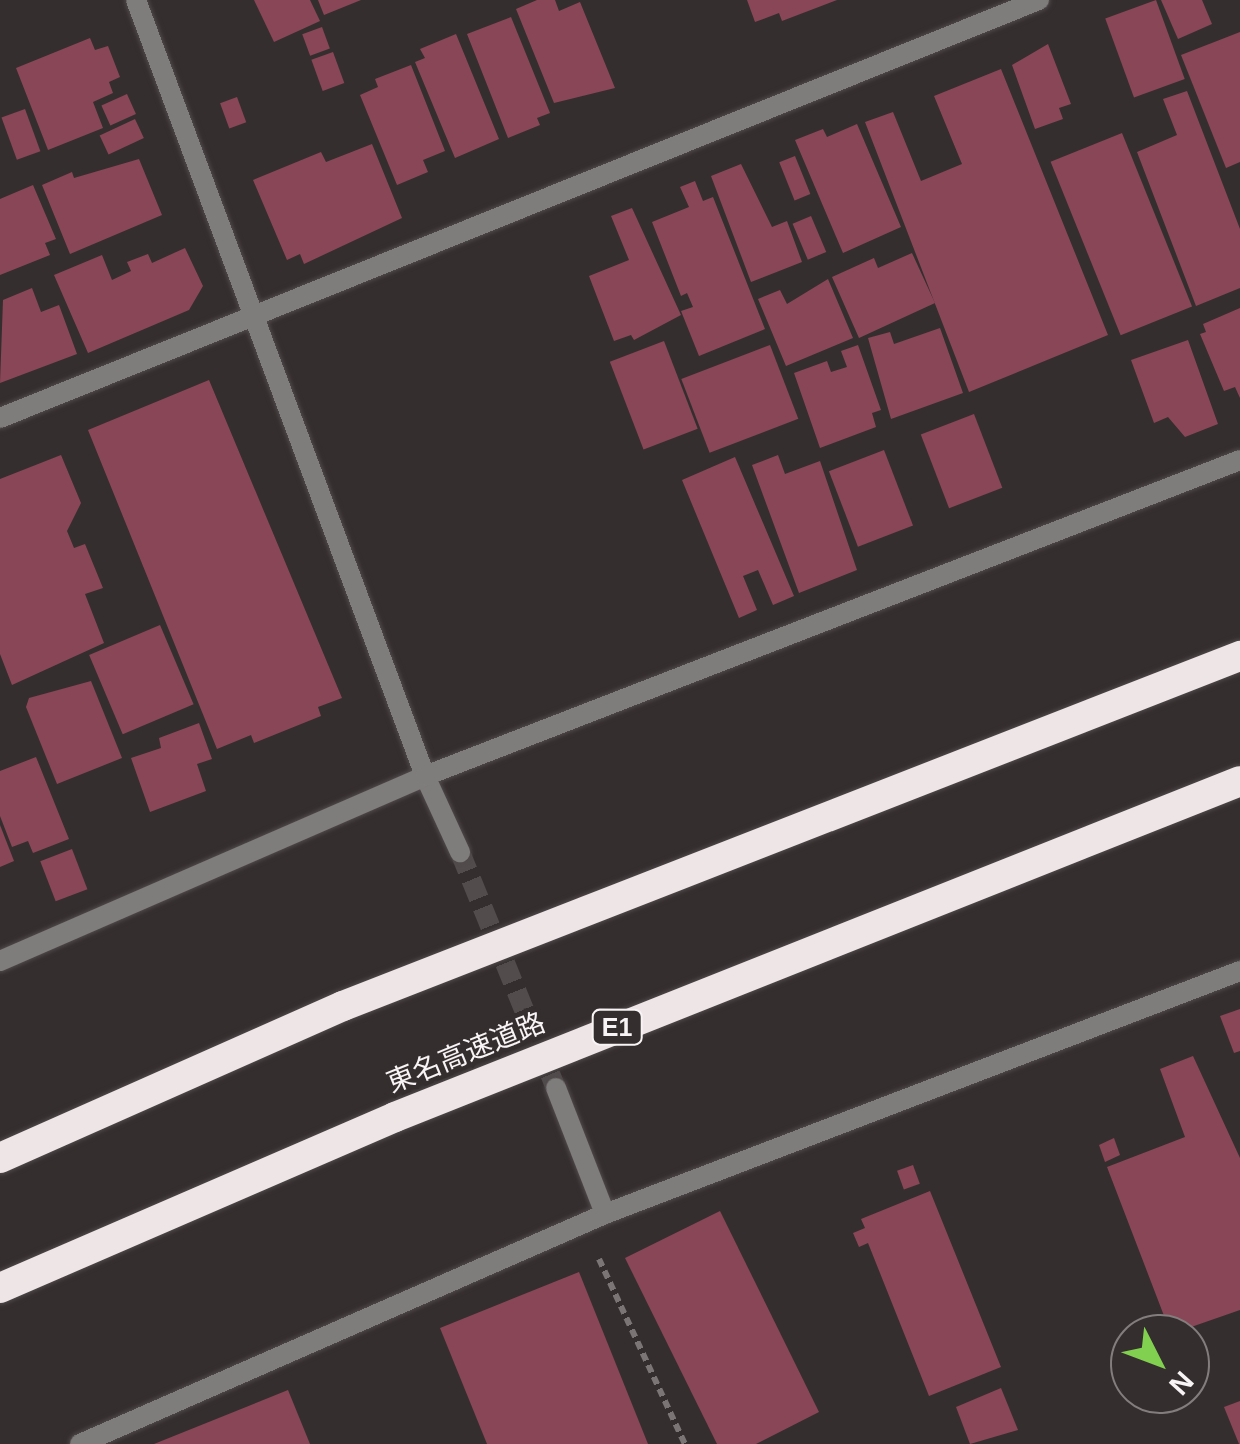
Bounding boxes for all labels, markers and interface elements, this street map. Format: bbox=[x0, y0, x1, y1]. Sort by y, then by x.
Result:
street label: 東名高速道路 bbox=[382, 1006, 550, 1100]
road number: E1 bbox=[590, 1007, 644, 1047]
north arrow bbox=[1110, 1314, 1210, 1414]
text: N bbox=[1163, 1365, 1199, 1401]

